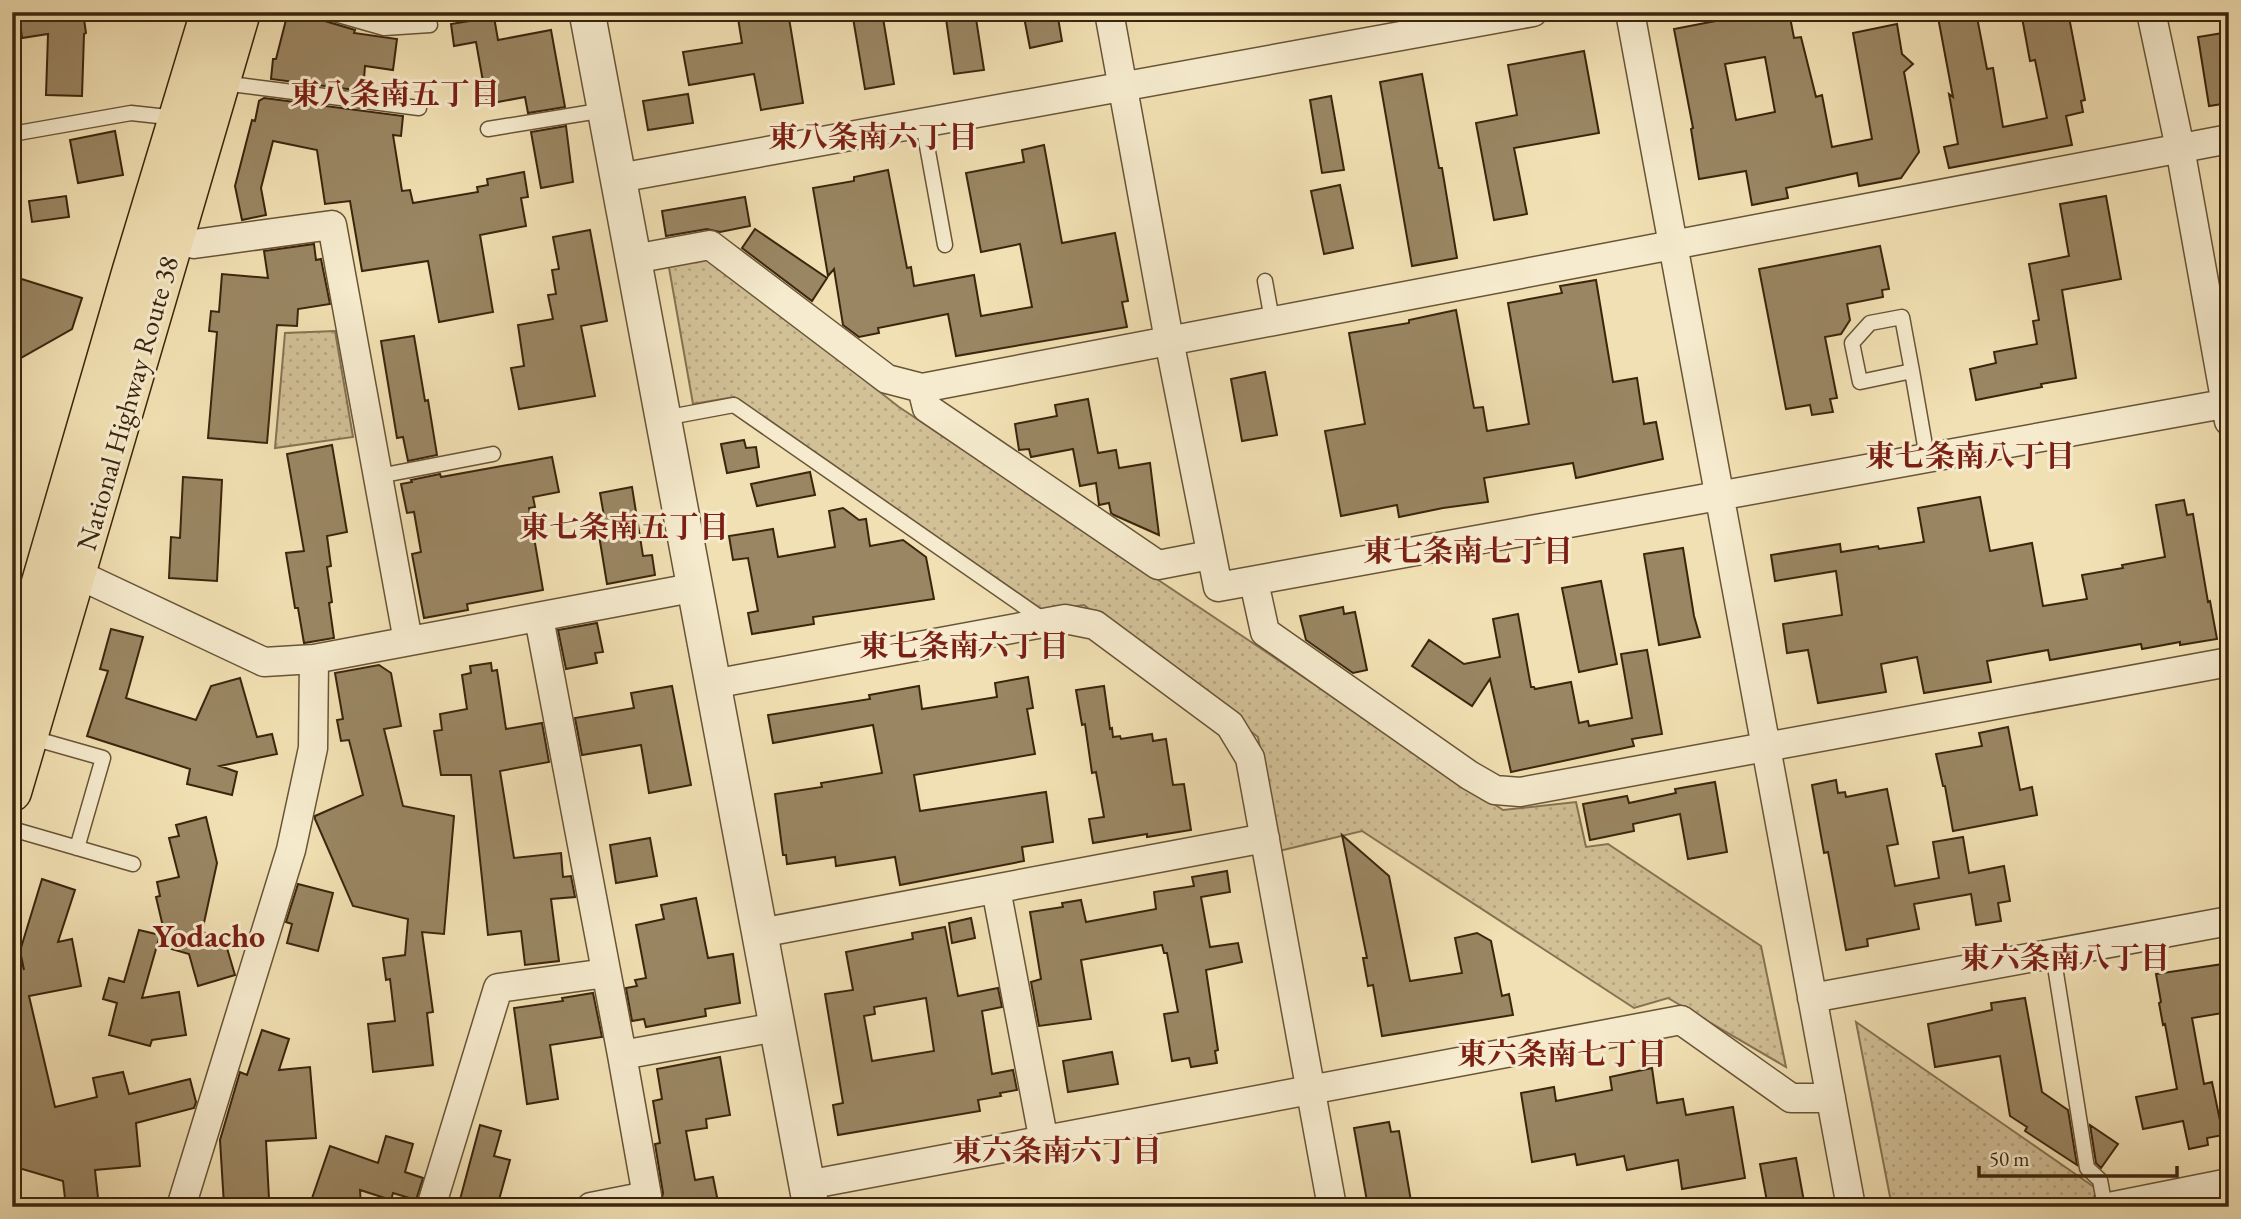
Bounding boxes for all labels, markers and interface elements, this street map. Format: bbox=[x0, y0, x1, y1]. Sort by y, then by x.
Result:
district label: 東八条南五丁目 bbox=[290, 74, 500, 113]
district label: 東八条南六丁目 bbox=[768, 117, 978, 156]
street label: National Highway Route 38 bbox=[68, 252, 186, 554]
district label: 東七条南八丁目 bbox=[1865, 436, 2075, 475]
district label: 東七条南五丁目 bbox=[519, 507, 729, 546]
district label: 東七条南七丁目 bbox=[1363, 531, 1573, 570]
district label: 東七条南六丁目 bbox=[859, 626, 1069, 665]
district label: Yodacho bbox=[153, 915, 265, 957]
district label: 東六条南八丁目 bbox=[1960, 938, 2170, 977]
district label: 東六条南七丁目 bbox=[1457, 1034, 1667, 1073]
district label: 東六条南六丁目 bbox=[952, 1131, 1162, 1170]
scale bar bbox=[1979, 1135, 2176, 1179]
text: 50 m bbox=[1989, 1145, 2030, 1172]

